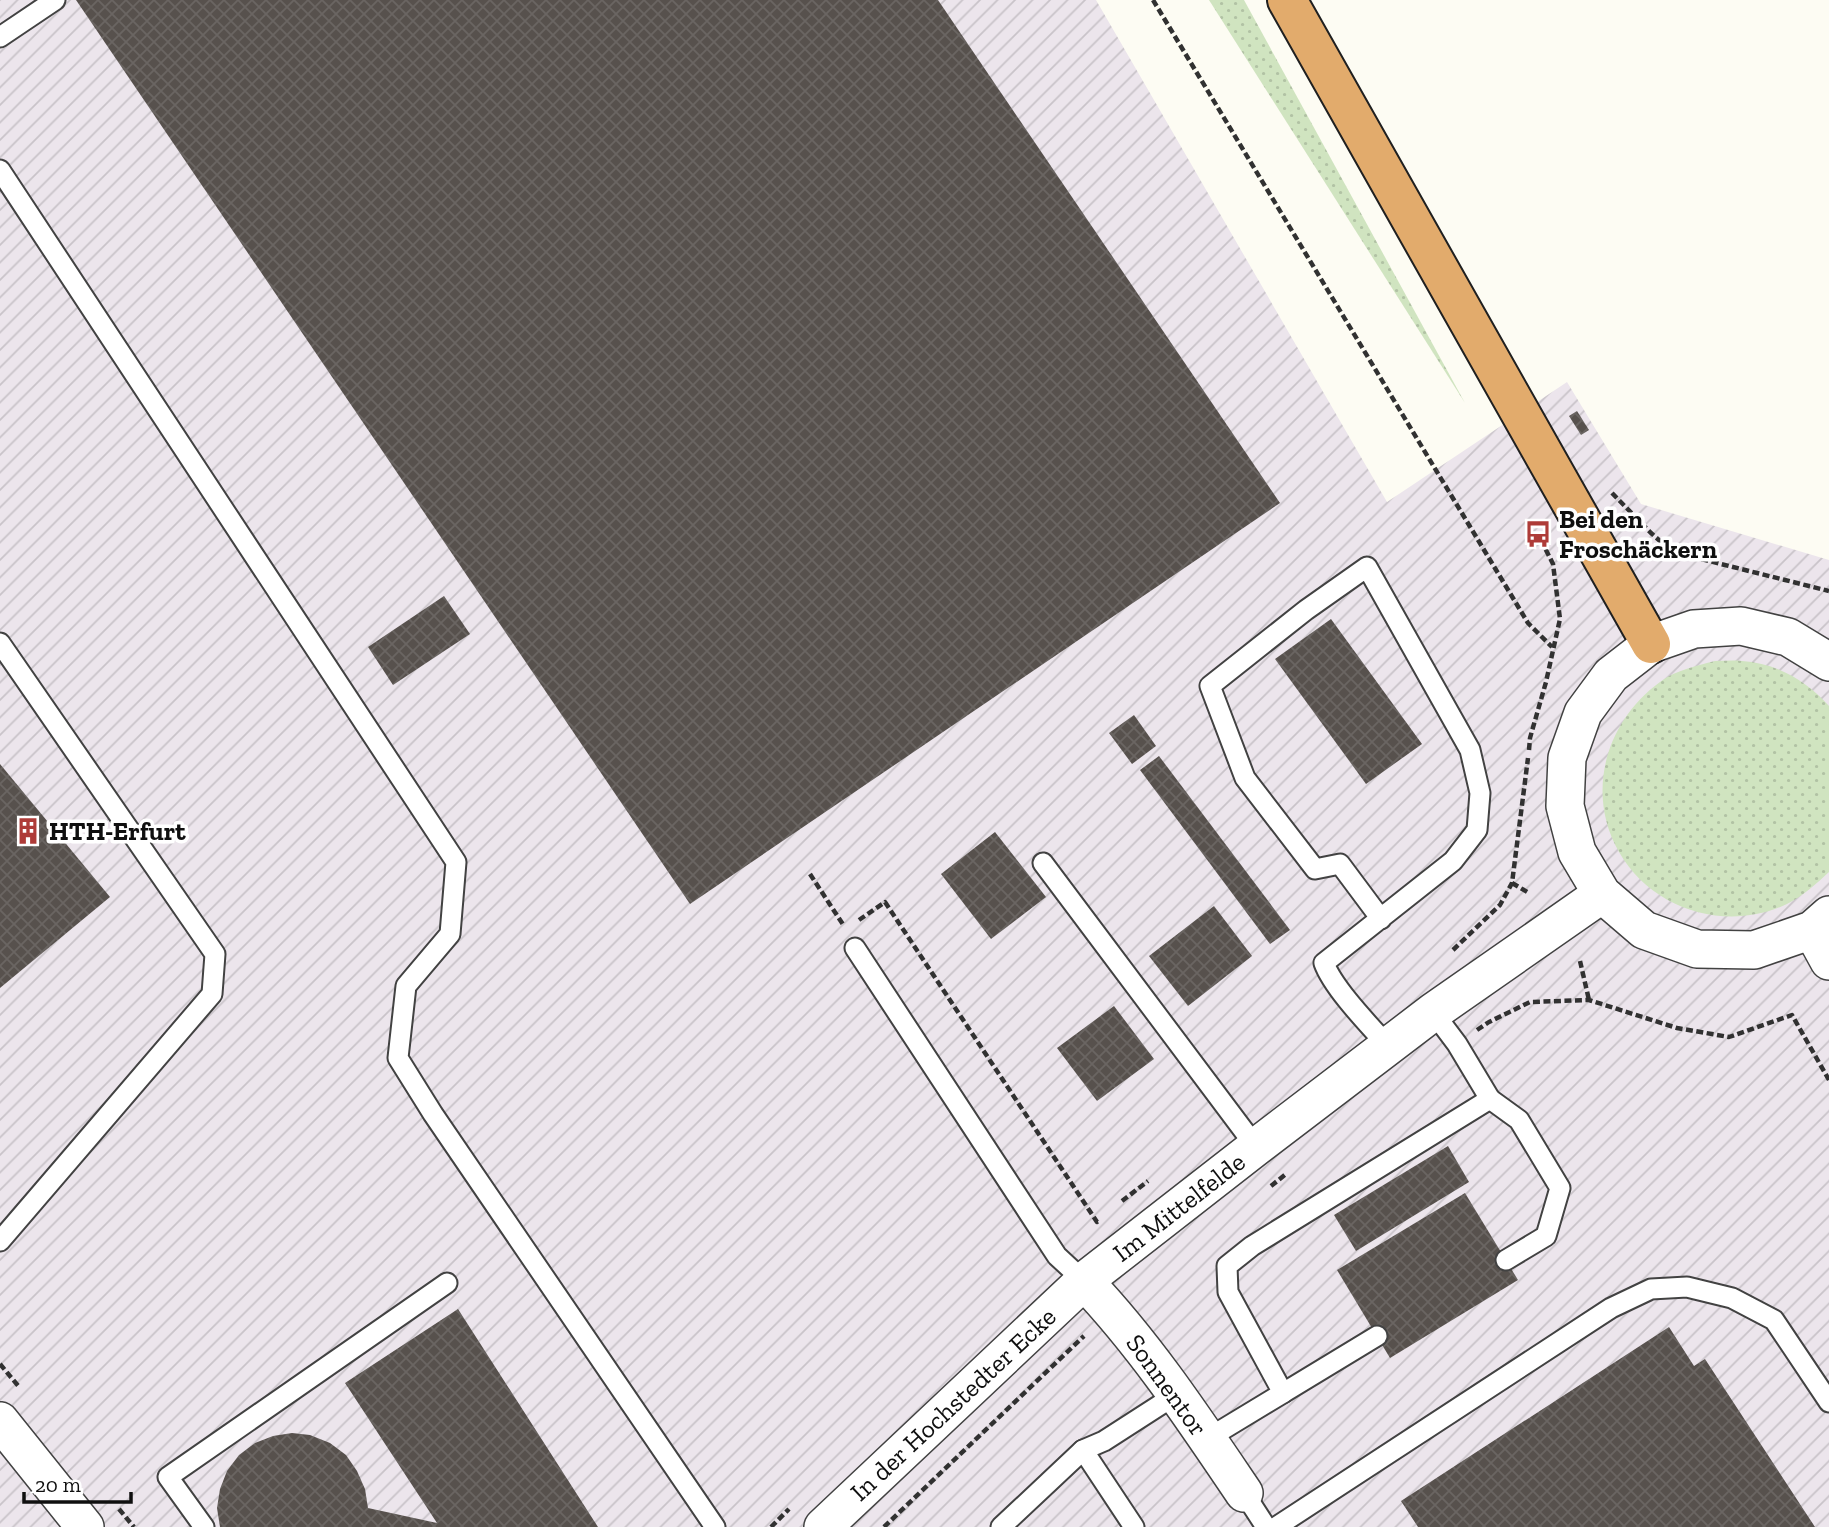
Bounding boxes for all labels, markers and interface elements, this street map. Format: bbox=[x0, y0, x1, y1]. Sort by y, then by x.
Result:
place label: Bei den Froschäckern bbox=[1559, 503, 1718, 565]
bus stop icon: Bei den Froschäckern bbox=[1523, 519, 1553, 549]
place label: HTH-Erfurt bbox=[49, 815, 186, 847]
building icon: HTH-Erfurt bbox=[13, 816, 43, 846]
street label: Im Mittelfelde bbox=[1106, 1145, 1252, 1269]
street label: In der Hochstedter Ecke bbox=[844, 1300, 1062, 1508]
street label: Sonnentor bbox=[1119, 1328, 1215, 1442]
scale bar bbox=[24, 1460, 131, 1504]
text: 20 m bbox=[35, 1472, 81, 1497]

